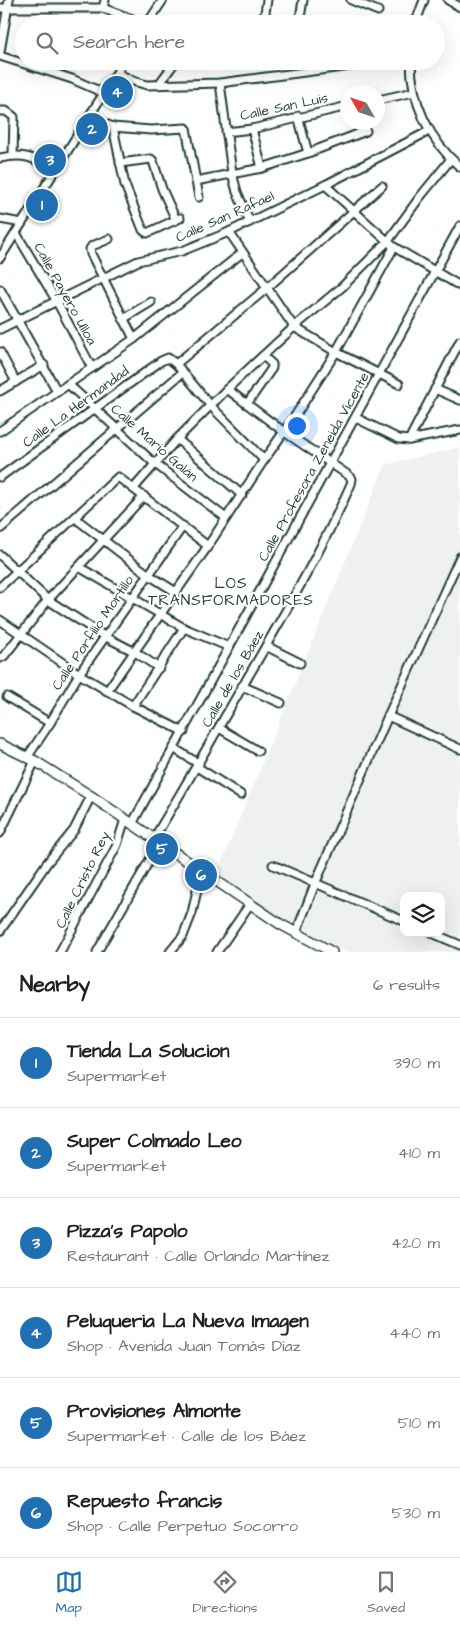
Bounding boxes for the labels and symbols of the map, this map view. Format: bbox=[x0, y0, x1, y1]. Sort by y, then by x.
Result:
pin: 4 bbox=[101, 73, 133, 111]
north arrow bbox=[340, 85, 385, 130]
street label: Calle San Luis bbox=[238, 88, 330, 126]
pin: 2 bbox=[76, 110, 108, 148]
pin: 3 bbox=[34, 141, 66, 179]
pin: 1 bbox=[26, 186, 58, 224]
street label: Calle San Rafael bbox=[173, 186, 277, 248]
street label: Calle Payero Ulloa bbox=[29, 239, 101, 349]
street label: Calle La Hermandad bbox=[19, 361, 133, 453]
street label: Calle Profesora Zeneida Vicente bbox=[254, 369, 375, 565]
street label: Calle Mario Galán bbox=[106, 399, 202, 487]
your location bbox=[284, 413, 310, 439]
street label: Calle Porfilio Mortillo bbox=[47, 572, 139, 694]
district label: LOS TRANSFORMADORES bbox=[148, 573, 314, 611]
street label: Calle de los Báez bbox=[197, 627, 269, 731]
street label: Calle Cristo Rey bbox=[51, 828, 115, 932]
pin: 5 bbox=[146, 830, 178, 868]
pin: 6 bbox=[185, 856, 217, 894]

